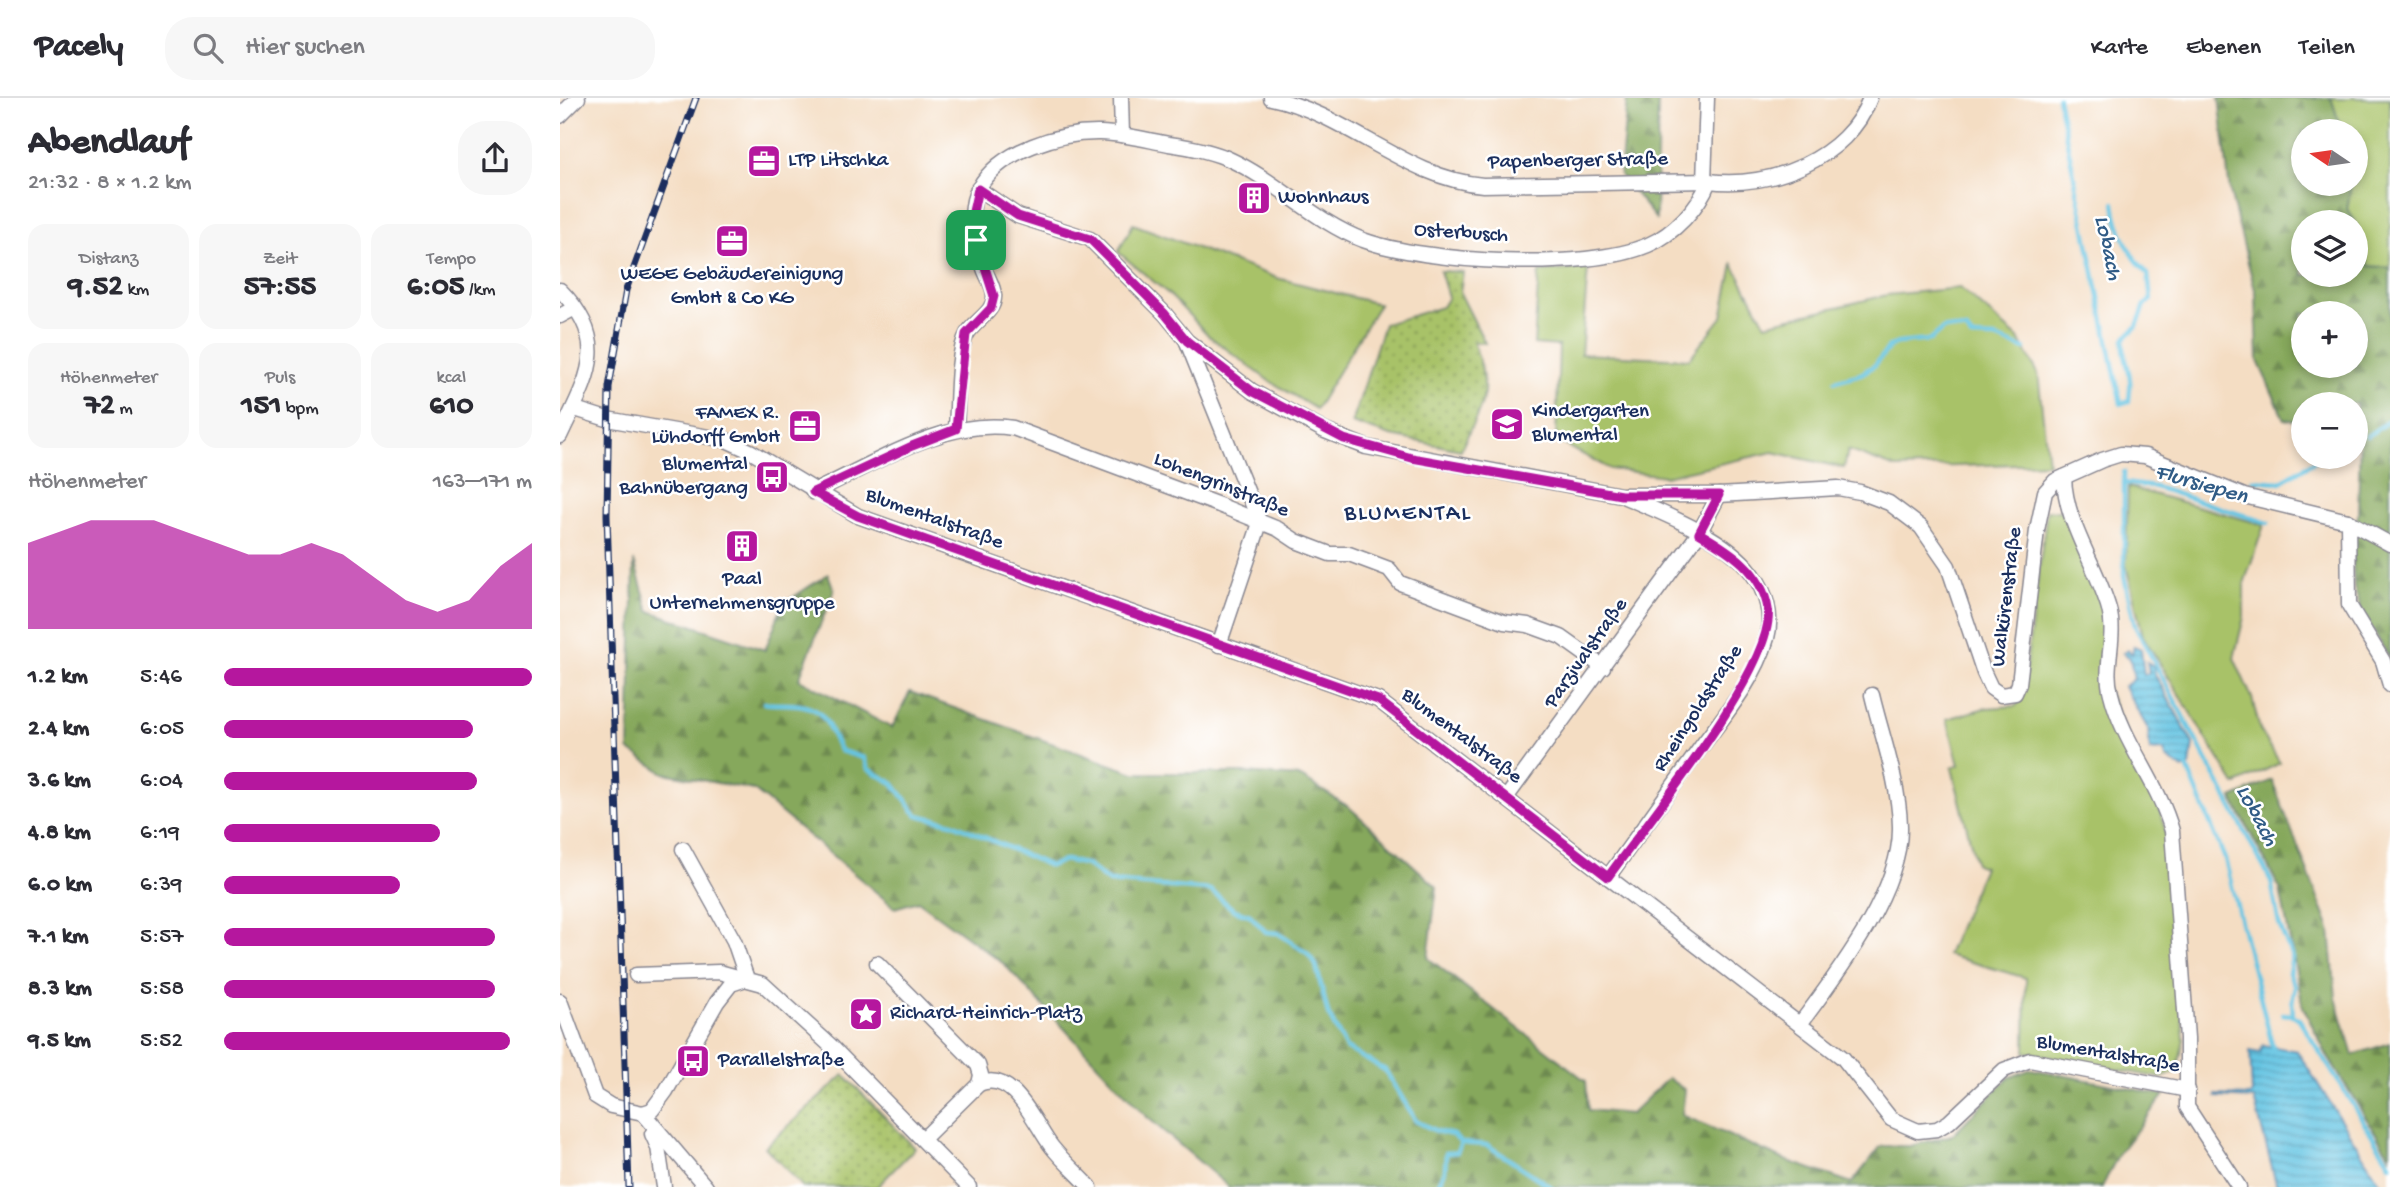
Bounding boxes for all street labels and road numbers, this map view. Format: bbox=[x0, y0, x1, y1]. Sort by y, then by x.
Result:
street label: Papenberger Straße bbox=[1487, 148, 1669, 176]
street label: Osterbusch bbox=[1413, 218, 1509, 250]
street label: Lohengrinstraße bbox=[1150, 448, 1293, 525]
street label: Blumentalstraße bbox=[861, 483, 1007, 557]
street label: Walkürenstraße bbox=[1987, 525, 2029, 668]
street label: Parzivalstraße bbox=[1539, 593, 1635, 715]
street label: Rheingoldstraße bbox=[1649, 640, 1750, 777]
street label: Blumentalstraße bbox=[1395, 683, 1527, 791]
street label: Blumentalstraße bbox=[2034, 1030, 2183, 1080]

